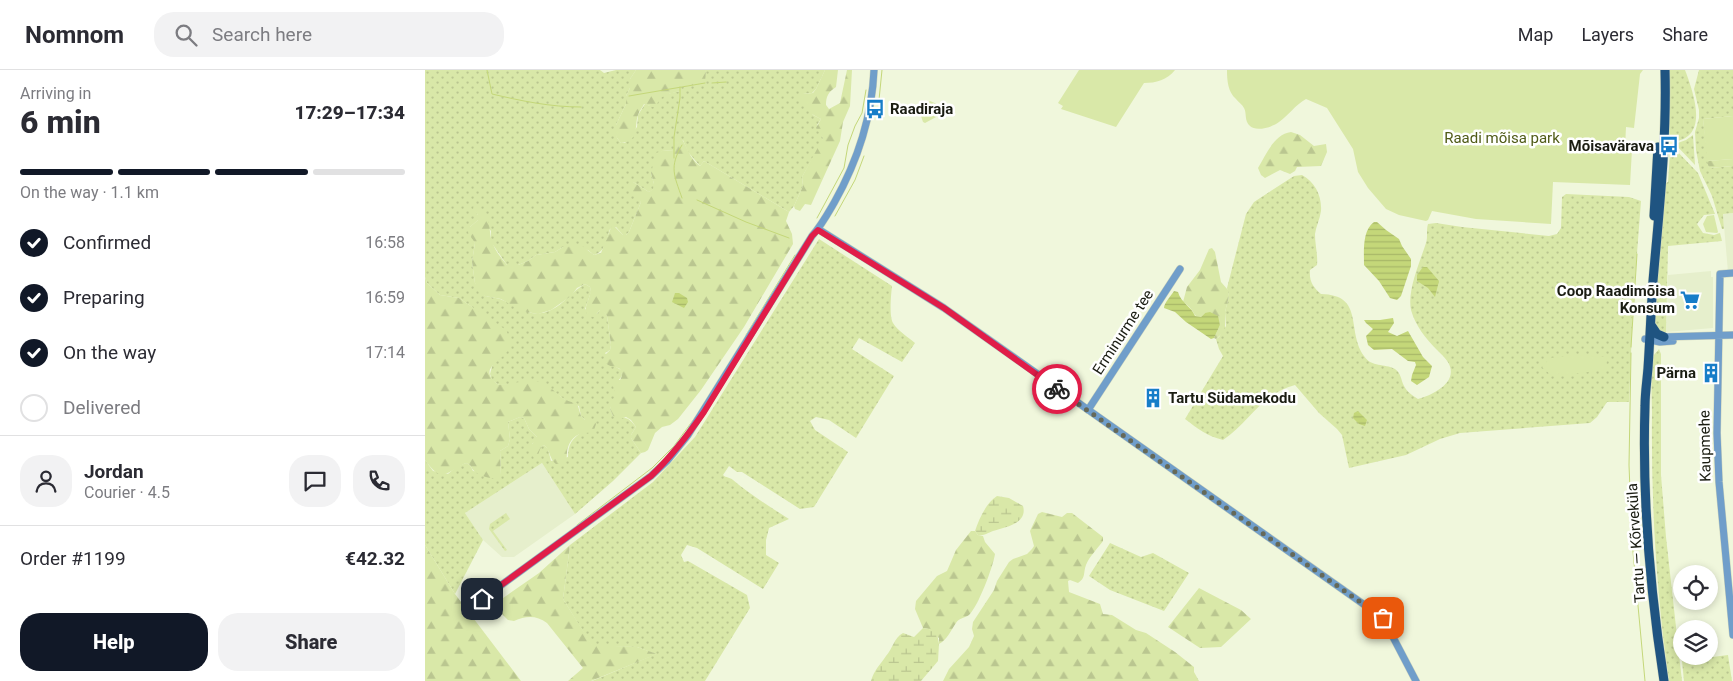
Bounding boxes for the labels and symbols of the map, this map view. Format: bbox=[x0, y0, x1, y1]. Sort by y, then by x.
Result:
bus stop icon: Raadiraja bbox=[864, 98, 886, 120]
place label: Raadiraja bbox=[890, 100, 953, 118]
park label: Raadi mõisa park bbox=[1444, 129, 1560, 147]
bus stop icon: Mõisavärava bbox=[1658, 135, 1680, 157]
place label: Mõisavärava bbox=[1569, 137, 1654, 155]
place label: Coop Raadimõisa Konsum bbox=[1557, 282, 1675, 317]
street label: Erminurme tee bbox=[1089, 286, 1157, 378]
supermarket icon: Coop Raadimõisa Konsum bbox=[1679, 289, 1701, 311]
building icon: Pärna bbox=[1700, 362, 1722, 384]
courier bbox=[1032, 364, 1082, 414]
place label: Pärna bbox=[1656, 364, 1696, 382]
building icon: Tartu Südamekodu bbox=[1142, 387, 1164, 409]
place label: Tartu Südamekodu bbox=[1168, 389, 1296, 407]
street label: Kaupmehe bbox=[1695, 410, 1715, 482]
street label: Tartu — Kõrveküla bbox=[1623, 483, 1649, 603]
pin bbox=[461, 578, 503, 620]
pin bbox=[1362, 597, 1404, 639]

